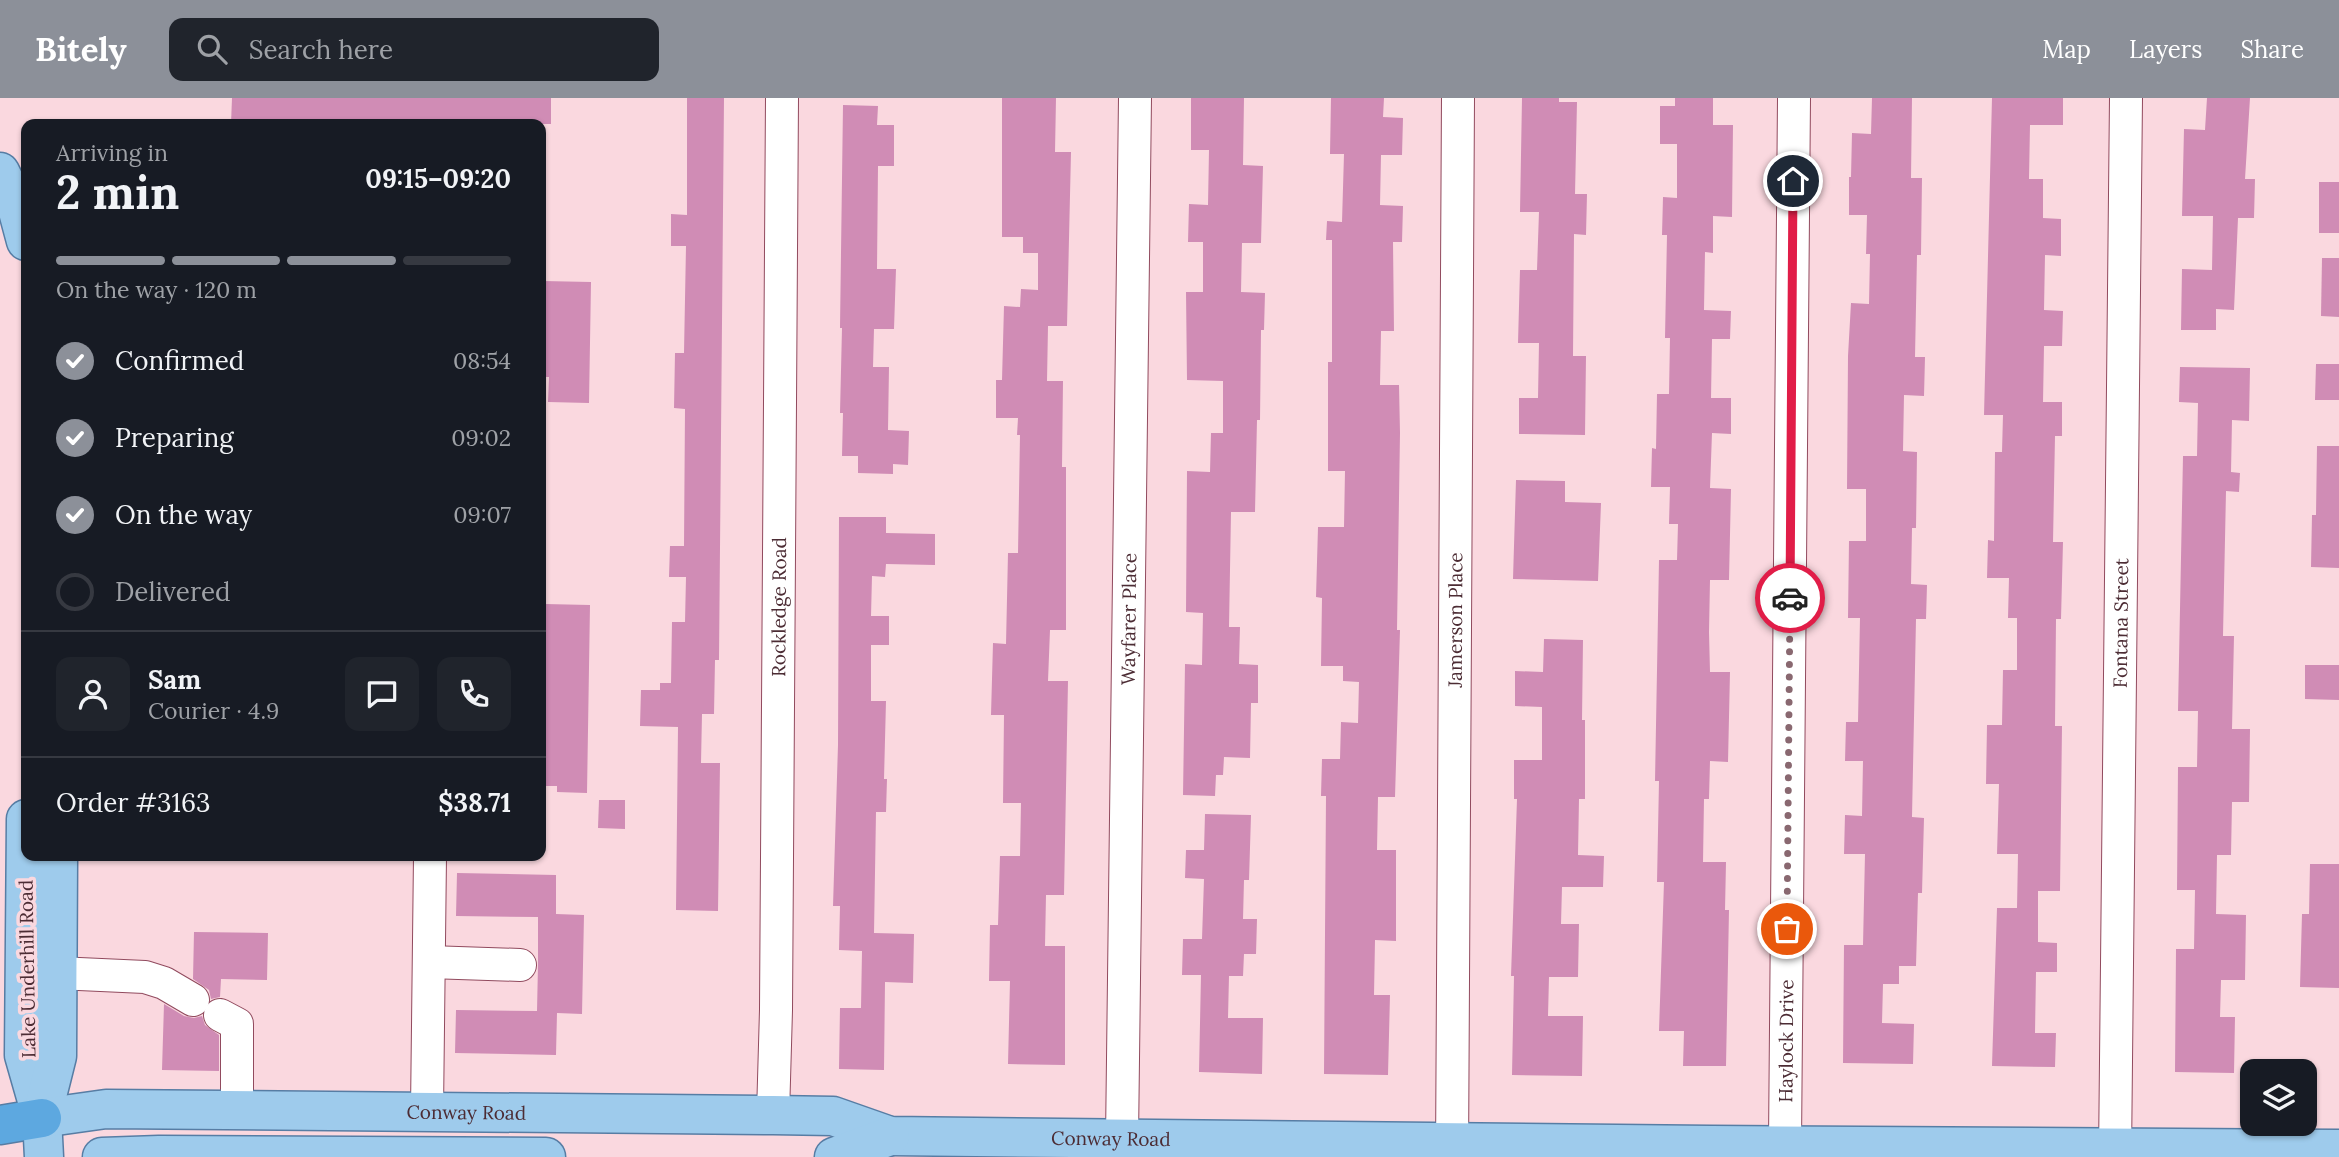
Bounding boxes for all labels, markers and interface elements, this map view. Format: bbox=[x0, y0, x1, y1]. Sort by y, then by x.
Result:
search box bbox=[169, 18, 659, 81]
text: Bitely bbox=[35, 28, 127, 70]
icon: search bbox=[193, 30, 231, 68]
text: Search here bbox=[249, 33, 393, 66]
text: Map bbox=[2042, 34, 2091, 65]
text: Layers bbox=[2129, 34, 2202, 65]
text: Share bbox=[2240, 34, 2304, 65]
text: Arriving in bbox=[56, 138, 168, 167]
pin bbox=[1763, 151, 1823, 211]
text: 09:15–09:20 bbox=[365, 162, 511, 195]
icon: home bbox=[1774, 162, 1812, 200]
text: 2 min bbox=[56, 163, 179, 222]
text: On the way · 120 m bbox=[56, 275, 257, 304]
icon: check bbox=[56, 342, 94, 380]
text: Confirmed bbox=[115, 344, 244, 377]
text: 08:54 bbox=[453, 346, 511, 375]
icon: check bbox=[56, 419, 94, 457]
text: Preparing bbox=[115, 421, 234, 454]
text: 09:02 bbox=[451, 423, 511, 452]
icon: check bbox=[56, 496, 94, 534]
text: On the way bbox=[115, 498, 252, 531]
text: 09:07 bbox=[453, 500, 511, 529]
street label: Rockledge Road bbox=[766, 537, 791, 677]
street label: Jamerson Place bbox=[1443, 552, 1467, 689]
street label: Wayfarer Place bbox=[1116, 553, 1141, 685]
street label: Fontana Street bbox=[2108, 557, 2133, 688]
courier bbox=[1755, 563, 1825, 633]
text: Delivered bbox=[115, 575, 231, 608]
icon: car bbox=[1771, 579, 1809, 617]
button: person bbox=[56, 657, 130, 731]
button: chat bbox=[345, 657, 419, 731]
button: phone bbox=[437, 657, 511, 731]
text: Sam bbox=[148, 663, 201, 696]
text: Courier · 4.9 bbox=[148, 696, 279, 725]
text: Order #3163 bbox=[56, 786, 211, 819]
text: $38.71 bbox=[438, 786, 511, 819]
street label: Lake Underhill Road bbox=[13, 880, 41, 1058]
pin bbox=[1757, 899, 1817, 959]
icon: bag bbox=[1768, 910, 1806, 948]
street label: Haylock Drive bbox=[1773, 979, 1798, 1103]
map controls bbox=[2240, 1059, 2317, 1136]
button: layers bbox=[2240, 1059, 2317, 1136]
street label: Conway Road bbox=[407, 1100, 526, 1125]
street label: Conway Road bbox=[1051, 1126, 1171, 1151]

